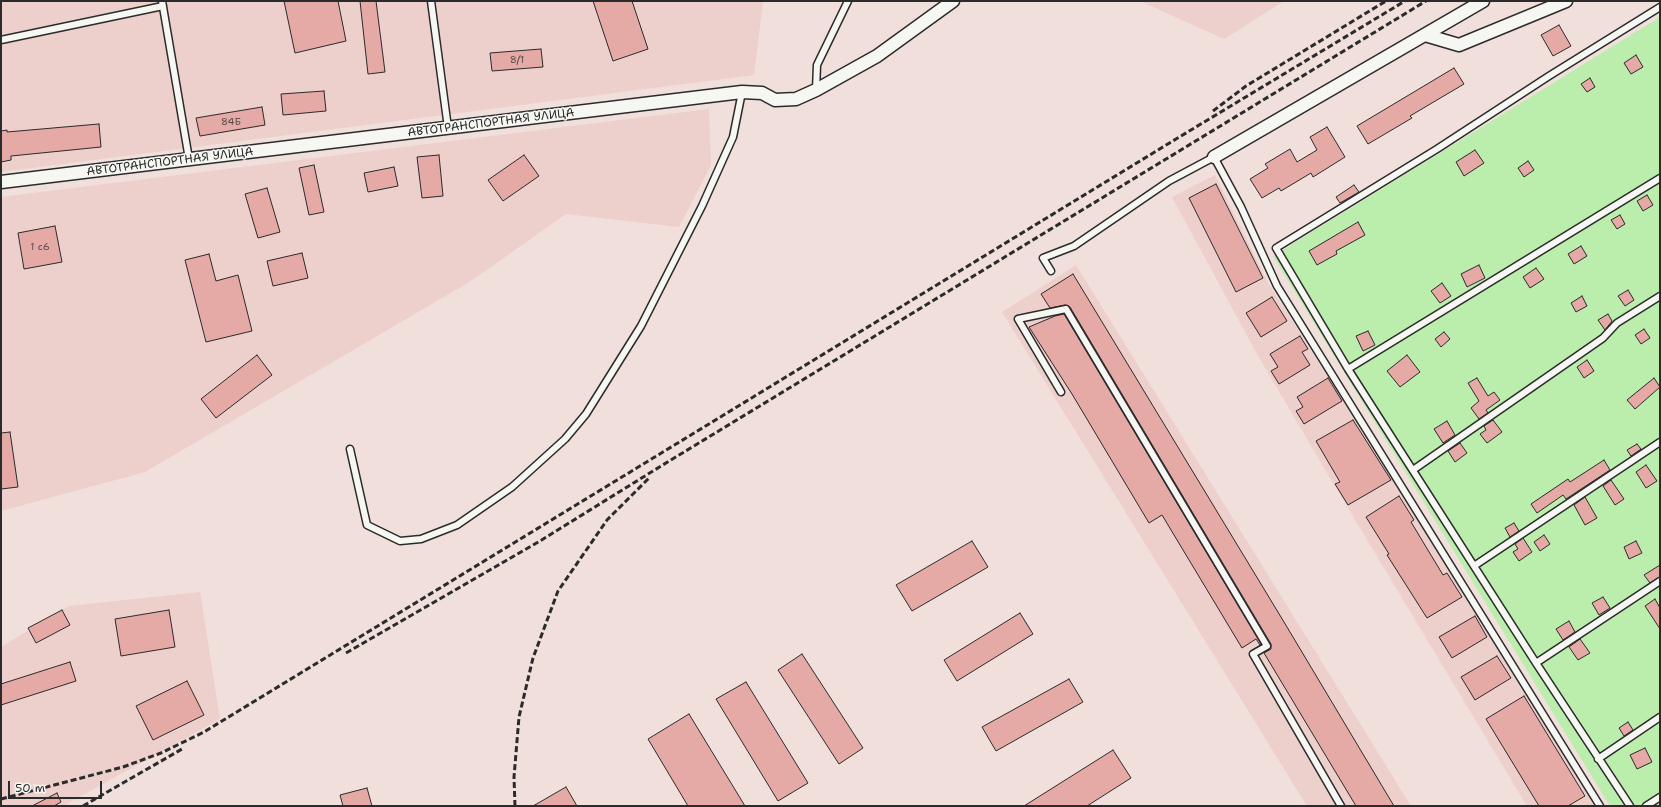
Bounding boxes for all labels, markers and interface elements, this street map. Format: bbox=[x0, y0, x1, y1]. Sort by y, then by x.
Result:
house number: 8/1 bbox=[510, 54, 524, 66]
street label: АВТОТРАНСПОРТНАЯ УЛИЦА bbox=[407, 106, 575, 140]
house number: 84Б bbox=[221, 116, 241, 128]
street label: АВТОТРАНСПОРТНАЯ УЛИЦА bbox=[86, 145, 254, 179]
house number: 1 с6 bbox=[30, 241, 50, 253]
scale bar bbox=[10, 773, 104, 799]
text: 50 m bbox=[15, 780, 45, 796]

